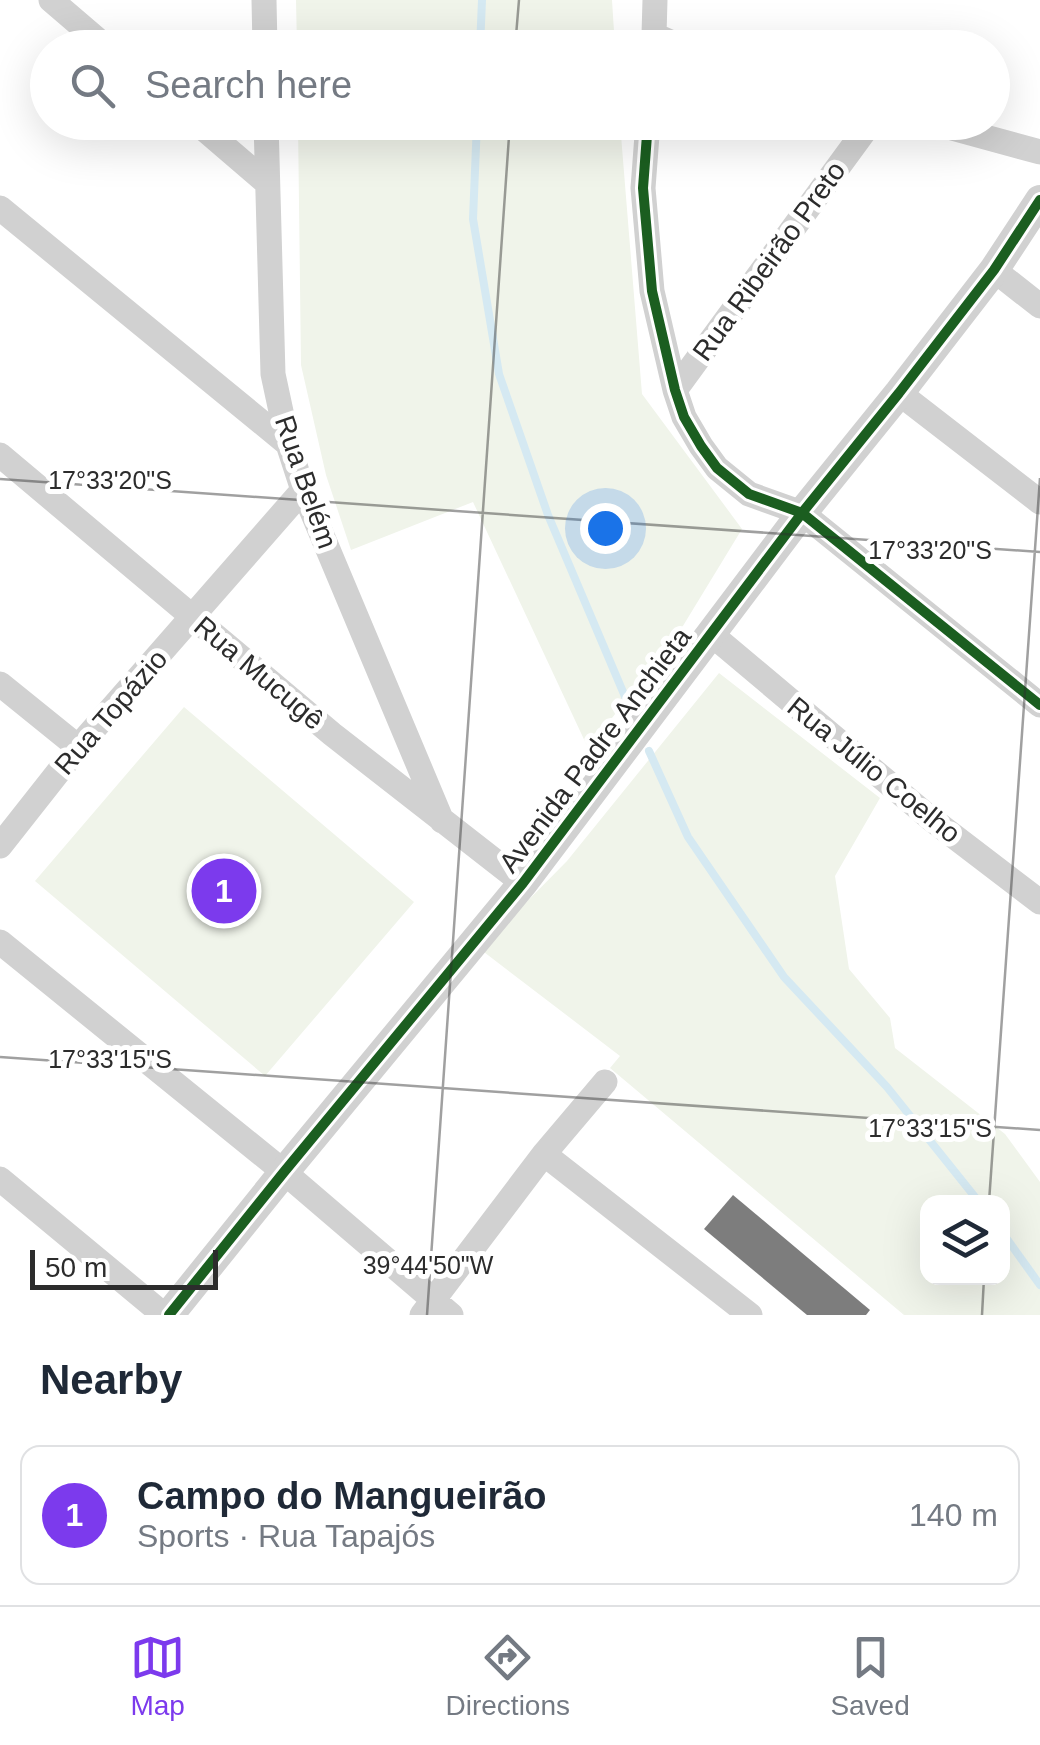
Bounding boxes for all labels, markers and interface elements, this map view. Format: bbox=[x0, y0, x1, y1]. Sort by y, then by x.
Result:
search box bbox=[30, 30, 1010, 140]
icon: search bbox=[65, 58, 120, 113]
text: Search here bbox=[145, 64, 352, 106]
street label: Rua Ribeirão Preto bbox=[686, 156, 852, 366]
street label: Rua Belém bbox=[269, 411, 343, 553]
text: 17°33'20"S bbox=[48, 466, 172, 494]
your location bbox=[580, 503, 631, 554]
text: 17°33'20"S bbox=[868, 536, 992, 564]
street label: Rua Mucugê bbox=[188, 610, 330, 736]
street label: Avenida Padre Anchieta bbox=[493, 621, 697, 878]
street label: Rua Topázio bbox=[48, 643, 174, 781]
street label: Rua Júlio Coelho bbox=[781, 691, 967, 849]
pin: 1 bbox=[192, 854, 256, 928]
text: 17°33'15"S bbox=[48, 1045, 172, 1073]
text: 17°33'15"S bbox=[868, 1114, 992, 1142]
map controls bbox=[920, 1195, 1010, 1285]
button: layers bbox=[920, 1195, 1010, 1285]
scale bar bbox=[30, 1245, 218, 1290]
text: 39°44'50"W bbox=[363, 1251, 494, 1279]
text: 50 m bbox=[45, 1252, 107, 1283]
text: Nearby bbox=[40, 1356, 182, 1403]
text: Campo do Mangueirão bbox=[137, 1475, 547, 1517]
text: 1 bbox=[66, 1497, 83, 1533]
text: 140 m bbox=[909, 1497, 998, 1533]
text: Sports · Rua Tapajós bbox=[137, 1518, 435, 1554]
tab: Map bbox=[130, 1630, 185, 1722]
tab: Directions bbox=[446, 1630, 570, 1722]
tab: Saved bbox=[830, 1630, 910, 1722]

